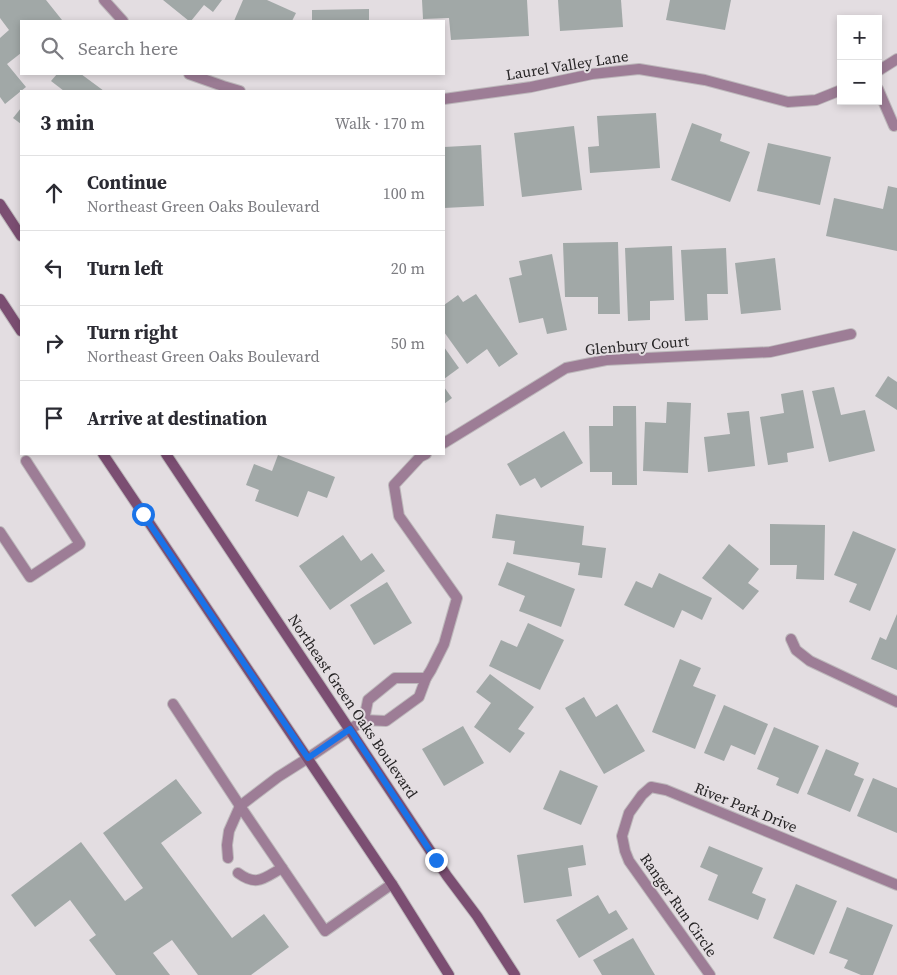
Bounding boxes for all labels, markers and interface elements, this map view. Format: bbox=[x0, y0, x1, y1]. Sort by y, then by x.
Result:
map controls bbox=[837, 15, 882, 105]
button: + bbox=[837, 15, 882, 60]
search box bbox=[20, 20, 445, 75]
icon: search bbox=[38, 34, 66, 62]
text: Search here bbox=[78, 35, 178, 61]
street label: Laurel Valley Lane bbox=[504, 45, 630, 85]
button: − bbox=[837, 60, 882, 105]
text: 3 min bbox=[40, 108, 95, 137]
text: Walk · 170 m bbox=[335, 112, 425, 134]
text: Continue bbox=[87, 169, 167, 195]
icon: ahead bbox=[40, 179, 68, 207]
text: 100 m bbox=[383, 182, 425, 204]
text: Northeast Green Oaks Boulevard bbox=[87, 195, 320, 217]
icon: left bbox=[40, 254, 68, 282]
text: Turn left bbox=[87, 255, 163, 281]
text: 20 m bbox=[391, 257, 425, 279]
text: Turn right bbox=[87, 319, 178, 345]
icon: right bbox=[40, 329, 68, 357]
street label: Glenbury Court bbox=[584, 330, 690, 360]
text: 50 m bbox=[391, 332, 425, 354]
text: Northeast Green Oaks Boulevard bbox=[87, 345, 320, 367]
icon: arrive bbox=[40, 404, 68, 432]
text: Arrive at destination bbox=[87, 405, 267, 431]
route start bbox=[132, 503, 155, 526]
street label: Northeast Green Oaks Boulevard bbox=[283, 610, 423, 803]
street label: River Park Drive bbox=[691, 777, 801, 837]
route end bbox=[425, 849, 448, 872]
street label: Ranger Run Circle bbox=[635, 849, 723, 961]

